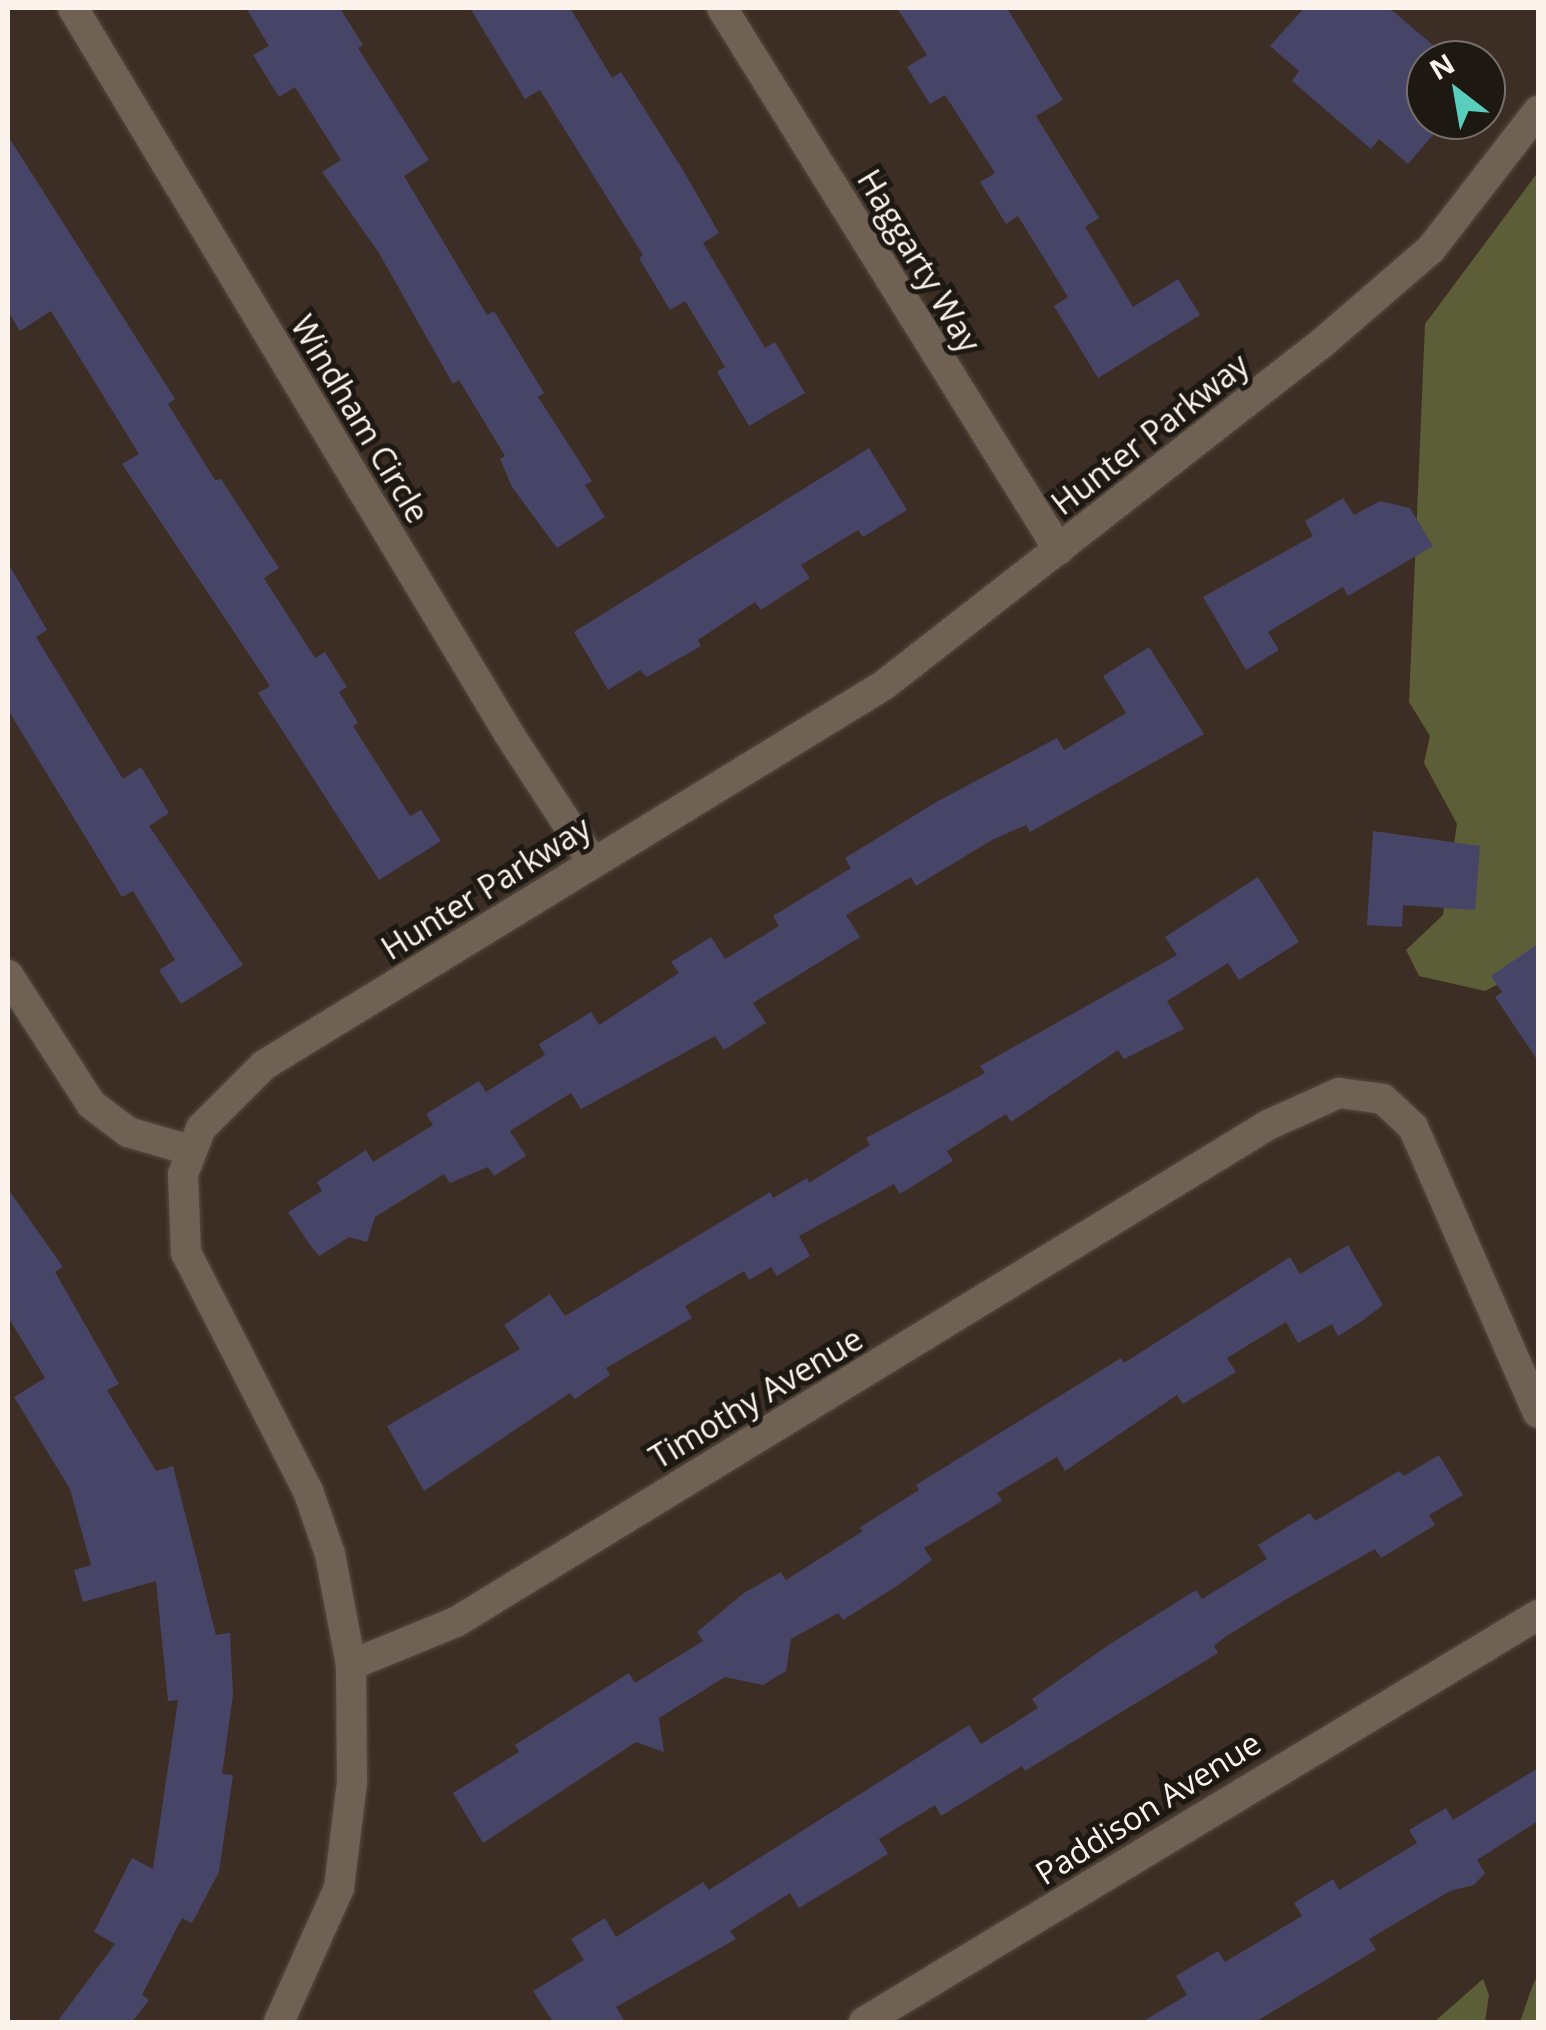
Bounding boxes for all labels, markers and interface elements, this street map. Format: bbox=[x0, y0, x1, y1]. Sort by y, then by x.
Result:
north arrow bbox=[1406, 40, 1506, 140]
text: N bbox=[1422, 44, 1461, 88]
street label: Haggarty Way bbox=[849, 163, 989, 359]
street label: Windham Circle bbox=[283, 308, 437, 530]
street label: Hunter Parkway bbox=[1044, 345, 1256, 523]
street label: Hunter Parkway bbox=[374, 808, 598, 968]
street label: Timothy Avenue bbox=[643, 1319, 869, 1477]
street label: Paddison Avenue bbox=[1028, 1723, 1268, 1893]

